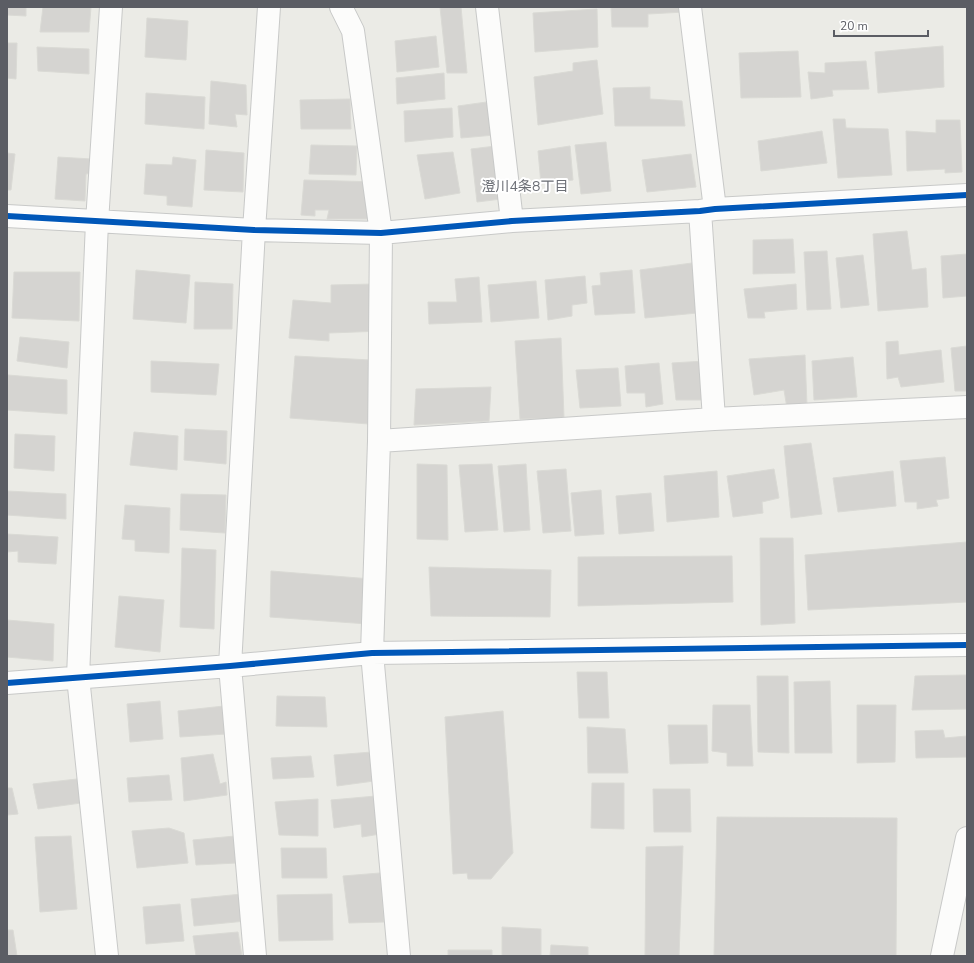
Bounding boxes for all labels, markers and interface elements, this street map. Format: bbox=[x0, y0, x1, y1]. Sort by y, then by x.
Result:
scale bar bbox=[834, 12, 928, 38]
text: 20 m bbox=[840, 18, 868, 34]
district label: 澄川4条8丁目 bbox=[482, 177, 568, 196]

